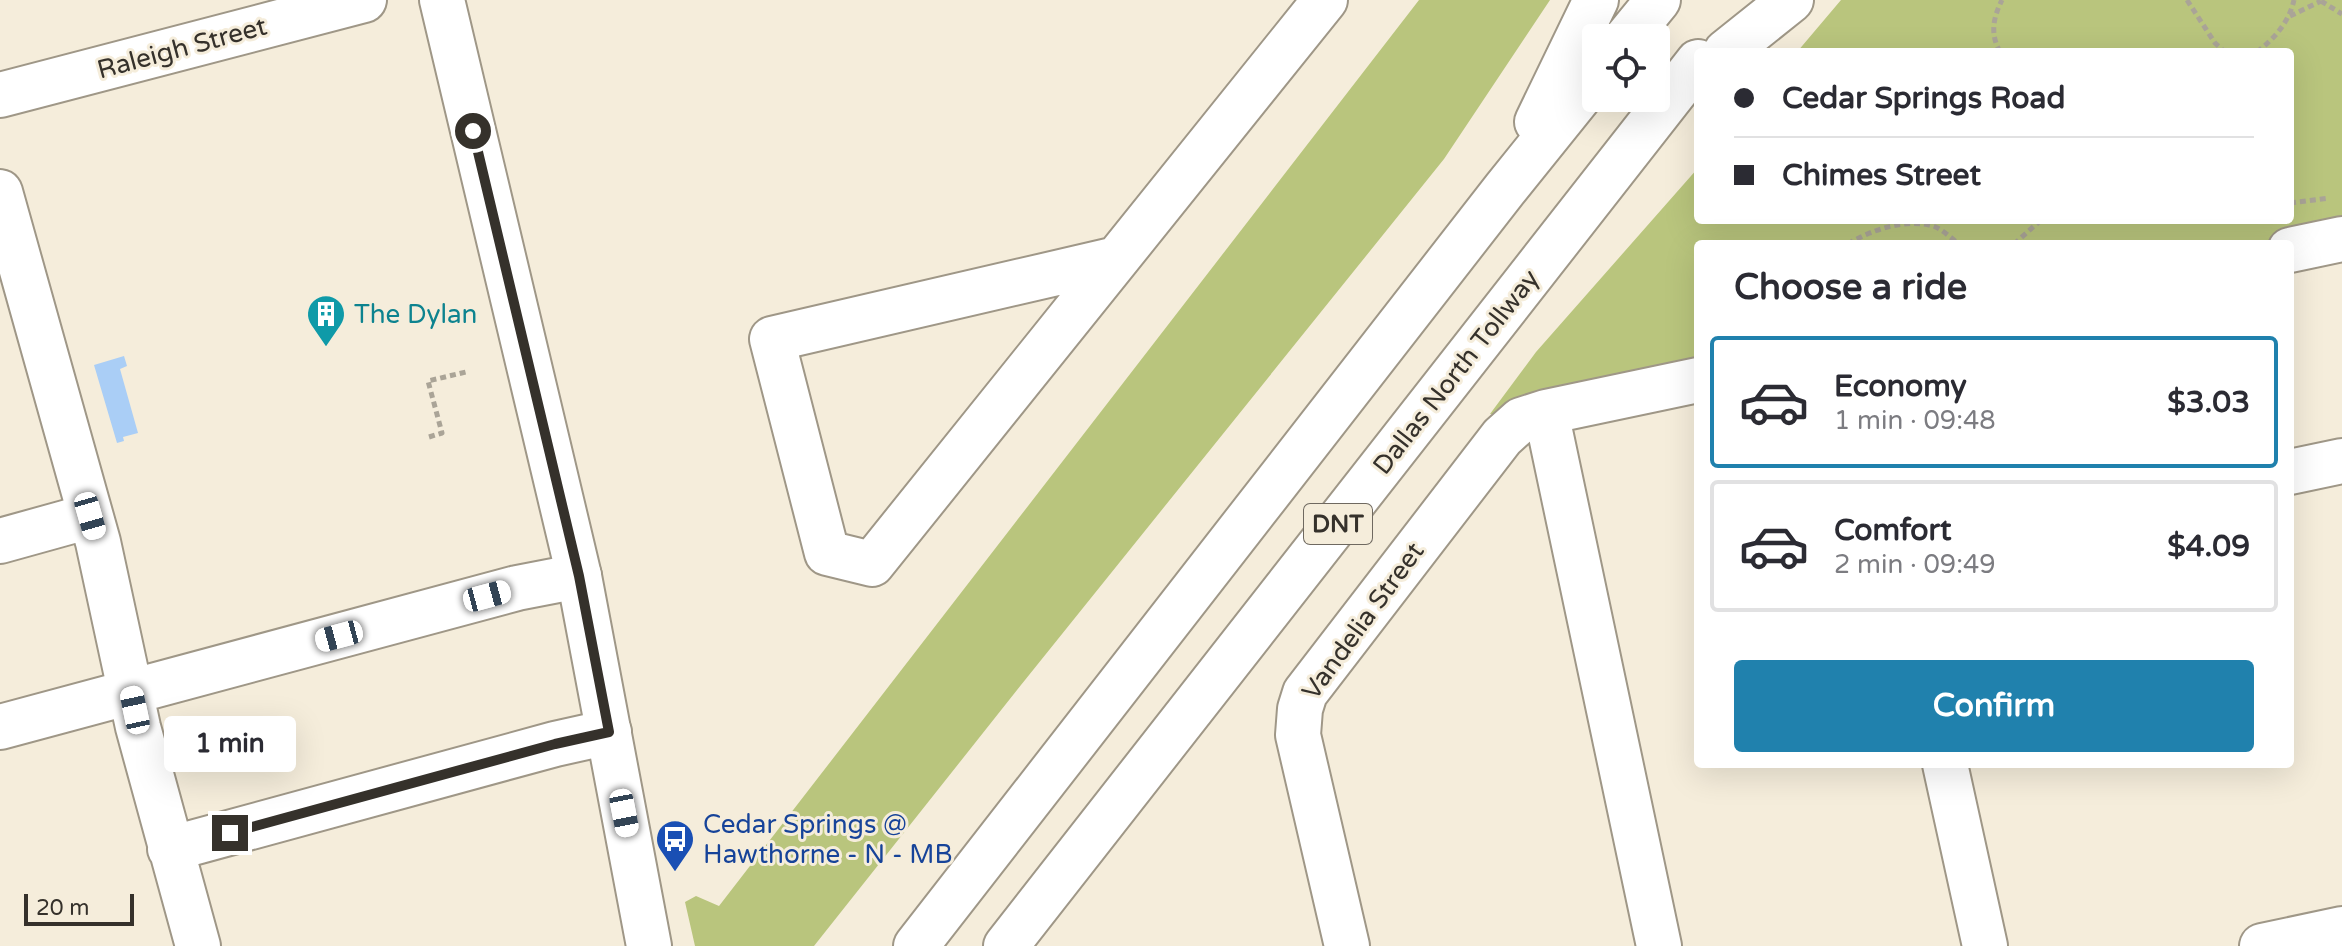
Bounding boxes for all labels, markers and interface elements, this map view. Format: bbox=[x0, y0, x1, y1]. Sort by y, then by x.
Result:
street label: Raleigh Street bbox=[94, 10, 270, 86]
map controls bbox=[1582, 24, 1670, 112]
button: locate bbox=[1582, 24, 1670, 112]
text: Cedar Springs Road bbox=[1782, 80, 2065, 117]
route start bbox=[455, 113, 491, 149]
text: Chimes Street bbox=[1782, 157, 1981, 194]
street label: Dallas North Tollway bbox=[1366, 263, 1546, 481]
text: Choose a ride bbox=[1734, 266, 1967, 309]
building icon: The Dylan bbox=[305, 293, 347, 348]
place label: The Dylan bbox=[354, 299, 477, 330]
icon: car bbox=[1738, 366, 1810, 438]
text: Economy bbox=[1834, 368, 1967, 405]
text: $3.03 bbox=[2167, 384, 2250, 421]
text: 1 min · 09:48 bbox=[1834, 405, 1996, 436]
car bbox=[72, 490, 108, 542]
road number: DNT bbox=[1304, 504, 1372, 544]
icon: car bbox=[1738, 510, 1810, 582]
text: Comfort bbox=[1834, 512, 1952, 549]
text: $4.09 bbox=[2167, 528, 2250, 565]
street label: Vandelia Street bbox=[1296, 536, 1430, 706]
text: 2 min · 09:49 bbox=[1834, 549, 1996, 580]
car bbox=[461, 578, 513, 614]
car bbox=[313, 618, 365, 654]
button: Confirm bbox=[1734, 660, 2254, 752]
car bbox=[118, 684, 152, 736]
callout: 1 min bbox=[164, 717, 296, 773]
text: 1 min bbox=[195, 728, 265, 759]
car bbox=[608, 787, 640, 839]
place label: Cedar Springs @ Hawthorne - N - MB bbox=[703, 809, 953, 870]
route end bbox=[212, 815, 248, 851]
bus stop icon: Cedar Springs @ Hawthorne - N - MB bbox=[654, 818, 696, 873]
scale bar bbox=[24, 890, 134, 926]
text: 20 m bbox=[36, 895, 90, 921]

